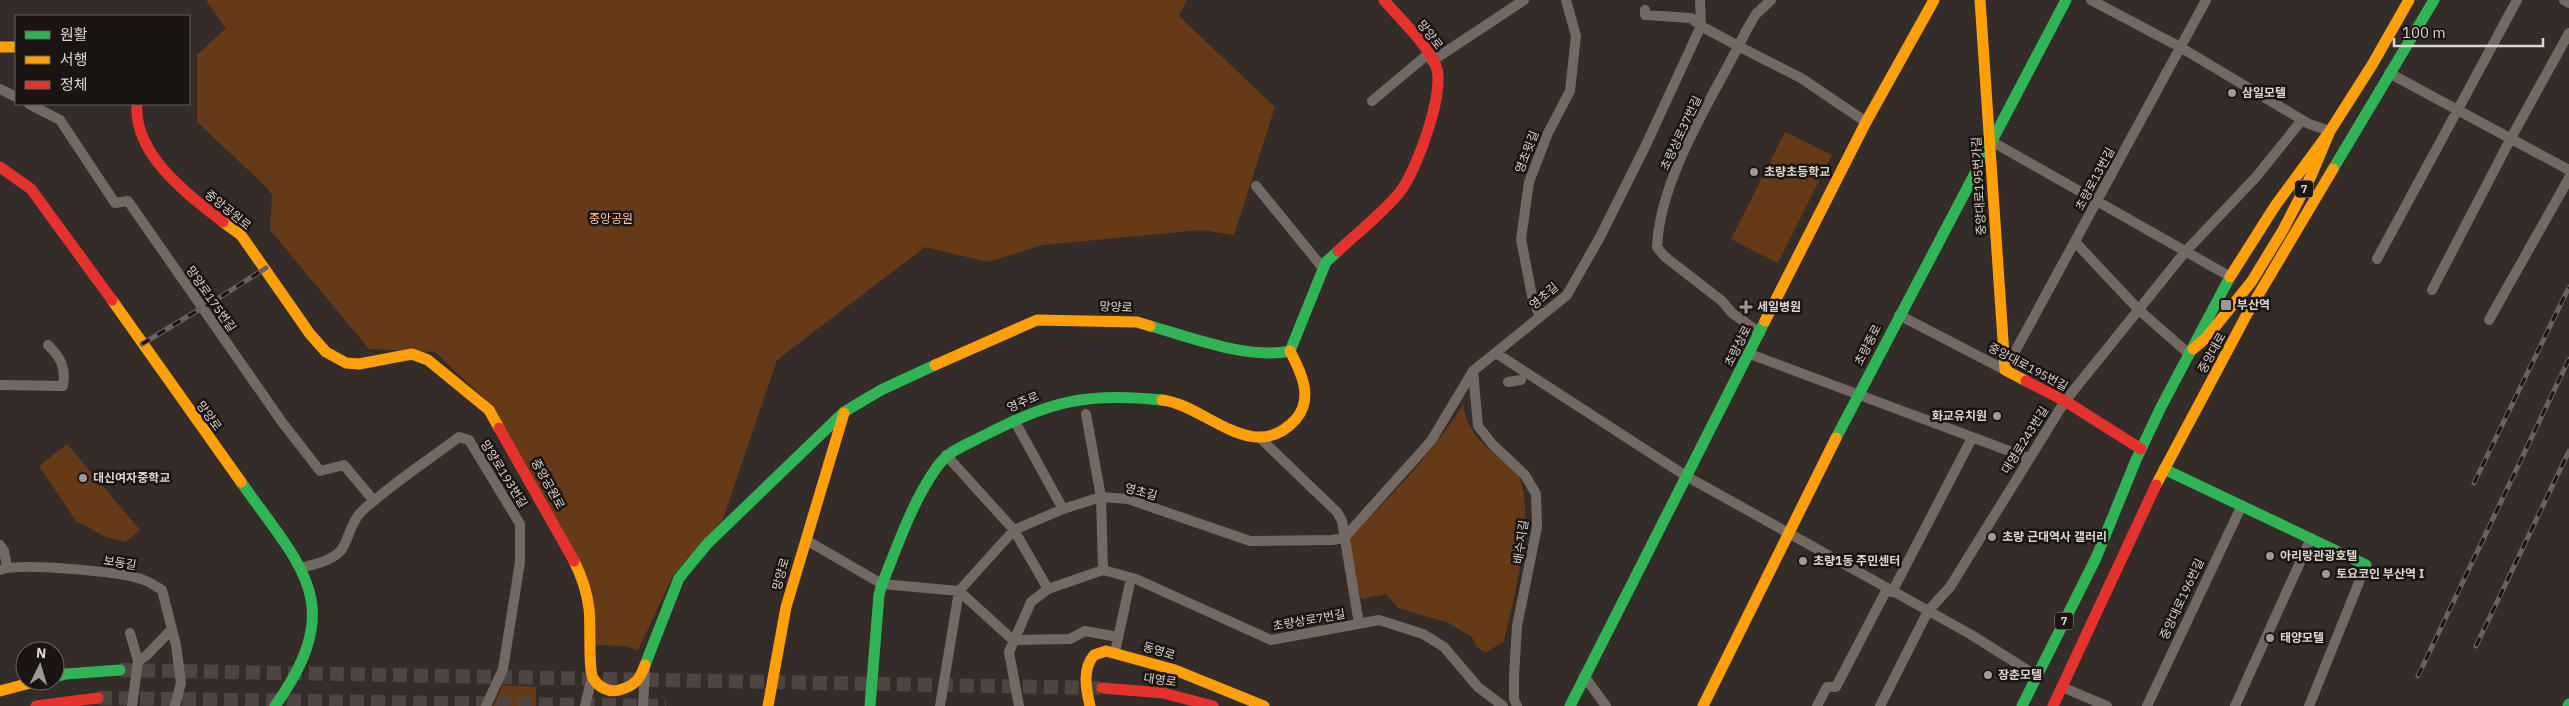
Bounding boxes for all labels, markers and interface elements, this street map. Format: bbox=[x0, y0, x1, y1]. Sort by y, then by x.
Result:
legend bbox=[15, 15, 190, 105]
scale bar bbox=[2394, 15, 2543, 47]
street label: 망양로 bbox=[1414, 17, 1446, 52]
text: 100 m bbox=[2402, 23, 2446, 42]
text: 원활 bbox=[60, 25, 88, 44]
text: 서행 bbox=[60, 50, 88, 69]
text: 정체 bbox=[60, 75, 88, 94]
place label: 삼일모텔 bbox=[2242, 85, 2286, 100]
marker: 삼일모텔 bbox=[2226, 87, 2238, 99]
street label: 초량상로37번길 bbox=[1657, 93, 1704, 173]
street label: 영초윗길 bbox=[1512, 129, 1541, 175]
street label: 중앙대로195번가길 bbox=[1968, 136, 1989, 236]
street label: 초량로13번길 bbox=[2072, 145, 2118, 213]
place label: 초량초등학교 bbox=[1764, 164, 1830, 179]
marker: 초량초등학교 bbox=[1748, 166, 1760, 178]
road number: 7 bbox=[2295, 180, 2313, 198]
street label: 중앙공원로 bbox=[202, 186, 254, 233]
park label: 중앙공원 bbox=[589, 211, 633, 226]
street label: 망양로175번길 bbox=[183, 263, 240, 334]
street label: 영초길 bbox=[1526, 279, 1561, 312]
place label: 부산역 bbox=[2237, 297, 2270, 312]
street label: 망양로 bbox=[1099, 298, 1133, 315]
marker: 부산역 bbox=[2219, 298, 2233, 312]
place label: 세일병원 bbox=[1757, 299, 1801, 314]
marker: 세일병원 bbox=[1739, 300, 1753, 314]
street label: 초량중로 bbox=[1851, 322, 1884, 368]
street label: 초량상로 bbox=[1721, 323, 1754, 369]
street label: 중앙대로 bbox=[2194, 330, 2229, 376]
street label: 중앙대로195번길 bbox=[1986, 339, 2071, 394]
street label: 영주로 bbox=[1005, 388, 1041, 415]
street label: 망양로 bbox=[194, 398, 225, 434]
street label: 대영로243번길 bbox=[1998, 403, 2051, 476]
place label: 화교유치원 bbox=[1932, 408, 1987, 423]
marker: 화교유치원 bbox=[1991, 410, 2003, 422]
street label: 망양로193번길 bbox=[478, 437, 531, 510]
street label: 중앙공원로 bbox=[528, 456, 568, 512]
place label: 대신여자중학교 bbox=[93, 470, 170, 485]
marker: 대신여자중학교 bbox=[77, 472, 89, 484]
street label: 영초길 bbox=[1123, 480, 1159, 503]
street label: 배수지길 bbox=[1510, 519, 1531, 565]
place label: 초량 근대역사 갤러리 bbox=[2002, 529, 2107, 544]
marker: 초량 근대역사 갤러리 bbox=[1986, 531, 1998, 543]
place label: 아리랑관광호텔 bbox=[2280, 548, 2357, 563]
marker: 아리랑관광호텔 bbox=[2264, 550, 2276, 562]
street label: 보동길 bbox=[103, 553, 138, 573]
place label: 초량1동 주민센터 bbox=[1813, 553, 1900, 568]
marker: 초량1동 주민센터 bbox=[1797, 555, 1809, 567]
street label: 망양로 bbox=[769, 556, 792, 592]
street label: 중앙대로196번길 bbox=[2156, 556, 2207, 642]
place label: 토요코인 부산역 I bbox=[2336, 566, 2424, 581]
marker: 토요코인 부산역 I bbox=[2320, 568, 2332, 580]
street label: 초량상로7번길 bbox=[1271, 606, 1346, 633]
road number: 7 bbox=[2055, 612, 2073, 630]
place label: 태양모텔 bbox=[2280, 630, 2324, 645]
marker: 태양모텔 bbox=[2264, 632, 2276, 644]
street label: 동영로 bbox=[1141, 639, 1177, 663]
north arrow bbox=[15, 641, 65, 691]
text: N bbox=[35, 644, 47, 662]
place label: 장춘모텔 bbox=[1998, 667, 2042, 682]
marker: 장춘모텔 bbox=[1982, 669, 1994, 681]
street label: 대영로 bbox=[1143, 670, 1178, 689]

